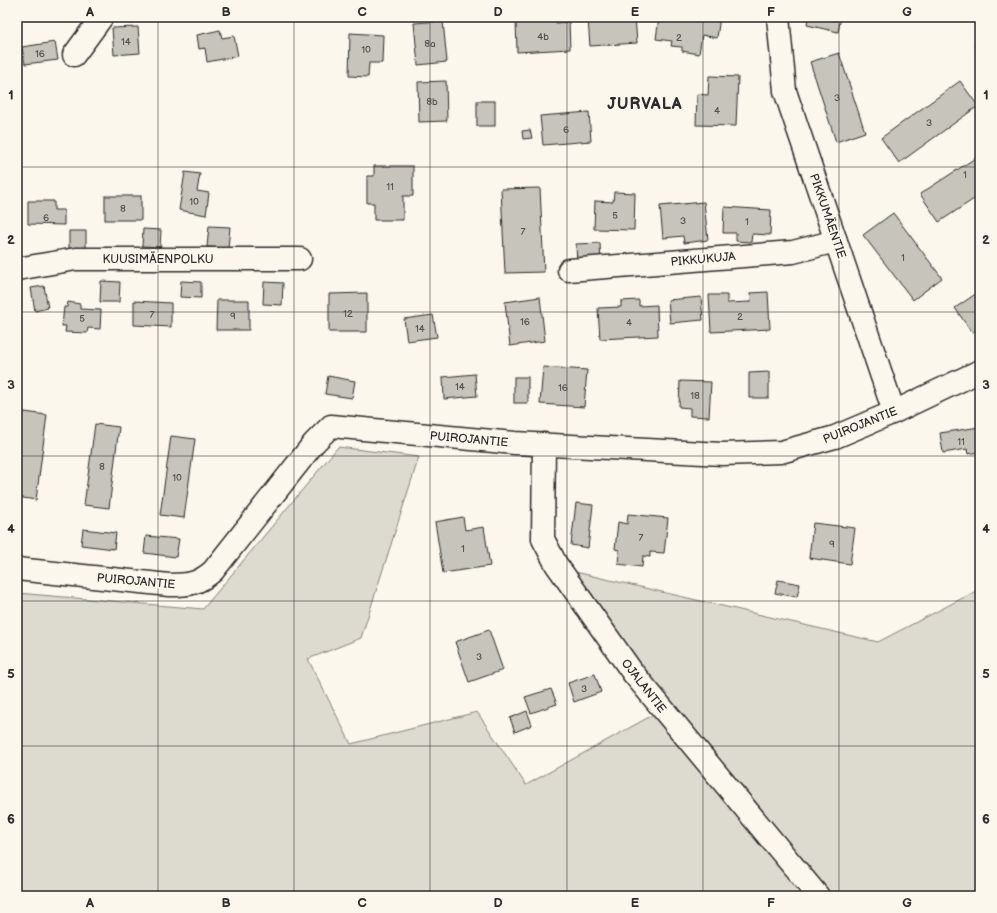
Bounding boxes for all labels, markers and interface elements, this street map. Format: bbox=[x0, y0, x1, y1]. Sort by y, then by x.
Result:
text: A bbox=[85, 4, 94, 20]
text: B bbox=[221, 4, 231, 20]
text: C bbox=[357, 4, 367, 20]
text: D bbox=[493, 4, 503, 20]
text: E bbox=[631, 4, 640, 20]
text: F bbox=[767, 4, 775, 20]
text: G bbox=[902, 4, 912, 20]
house number: 4b bbox=[537, 31, 549, 43]
house number: 2 bbox=[676, 32, 682, 44]
house number: 14 bbox=[121, 36, 131, 48]
house number: 8a bbox=[424, 38, 436, 50]
house number: 10 bbox=[361, 44, 371, 56]
house number: 16 bbox=[35, 48, 45, 60]
text: 1 bbox=[8, 87, 14, 103]
text: 1 bbox=[983, 87, 989, 103]
house number: 3 bbox=[834, 92, 840, 104]
district label: JURVALA bbox=[607, 95, 683, 114]
house number: 8b bbox=[426, 96, 438, 108]
house number: 4 bbox=[714, 105, 720, 117]
house number: 3 bbox=[926, 117, 932, 129]
house number: 6 bbox=[563, 124, 569, 136]
house number: 1 bbox=[963, 169, 967, 181]
street label: PIKKUMÄENTIE bbox=[806, 171, 850, 261]
house number: 11 bbox=[386, 181, 394, 193]
house number: 10 bbox=[189, 196, 199, 208]
house number: 8 bbox=[120, 203, 126, 215]
house number: 5 bbox=[612, 210, 618, 222]
house number: 6 bbox=[43, 212, 49, 224]
house number: 3 bbox=[680, 215, 686, 227]
house number: 1 bbox=[745, 216, 749, 228]
house number: 7 bbox=[521, 226, 526, 238]
text: 2 bbox=[7, 232, 15, 248]
text: 2 bbox=[982, 232, 990, 248]
street label: PIKKUKUJA bbox=[670, 249, 737, 270]
street label: KUUSIMÄENPOLKU bbox=[103, 251, 213, 267]
house number: 1 bbox=[901, 252, 905, 264]
house number: 12 bbox=[343, 308, 353, 320]
house number: 7 bbox=[150, 309, 155, 321]
house number: 9 bbox=[230, 310, 236, 322]
house number: 2 bbox=[737, 311, 743, 323]
house number: 5 bbox=[79, 313, 85, 325]
house number: 16 bbox=[520, 316, 530, 328]
house number: 4 bbox=[626, 317, 632, 329]
house number: 14 bbox=[415, 323, 425, 335]
text: 3 bbox=[7, 377, 15, 393]
text: 3 bbox=[982, 377, 990, 393]
house number: 14 bbox=[455, 381, 465, 393]
house number: 16 bbox=[558, 382, 568, 394]
house number: 18 bbox=[690, 390, 700, 402]
street label: PUIROJANTIE bbox=[821, 404, 900, 447]
street label: PUIROJANTIE bbox=[429, 429, 509, 450]
house number: 11 bbox=[957, 436, 965, 448]
house number: 8 bbox=[99, 461, 105, 473]
house number: 10 bbox=[172, 472, 182, 484]
text: 4 bbox=[7, 521, 15, 537]
text: 4 bbox=[982, 521, 990, 537]
house number: 7 bbox=[639, 532, 644, 544]
house number: 9 bbox=[829, 538, 835, 550]
house number: 1 bbox=[461, 543, 465, 555]
street label: PUIROJANTIE bbox=[96, 571, 176, 592]
house number: 3 bbox=[476, 651, 482, 663]
street label: OJALANTIE bbox=[618, 656, 669, 716]
text: 5 bbox=[7, 666, 15, 682]
text: 5 bbox=[982, 666, 990, 682]
house number: 3 bbox=[581, 683, 587, 695]
text: 6 bbox=[7, 811, 15, 827]
text: 6 bbox=[982, 811, 990, 827]
text: A bbox=[85, 895, 94, 911]
text: B bbox=[221, 895, 231, 911]
text: C bbox=[357, 895, 367, 911]
text: D bbox=[493, 895, 503, 911]
text: E bbox=[631, 895, 640, 911]
text: F bbox=[767, 895, 775, 911]
text: G bbox=[902, 895, 912, 911]

